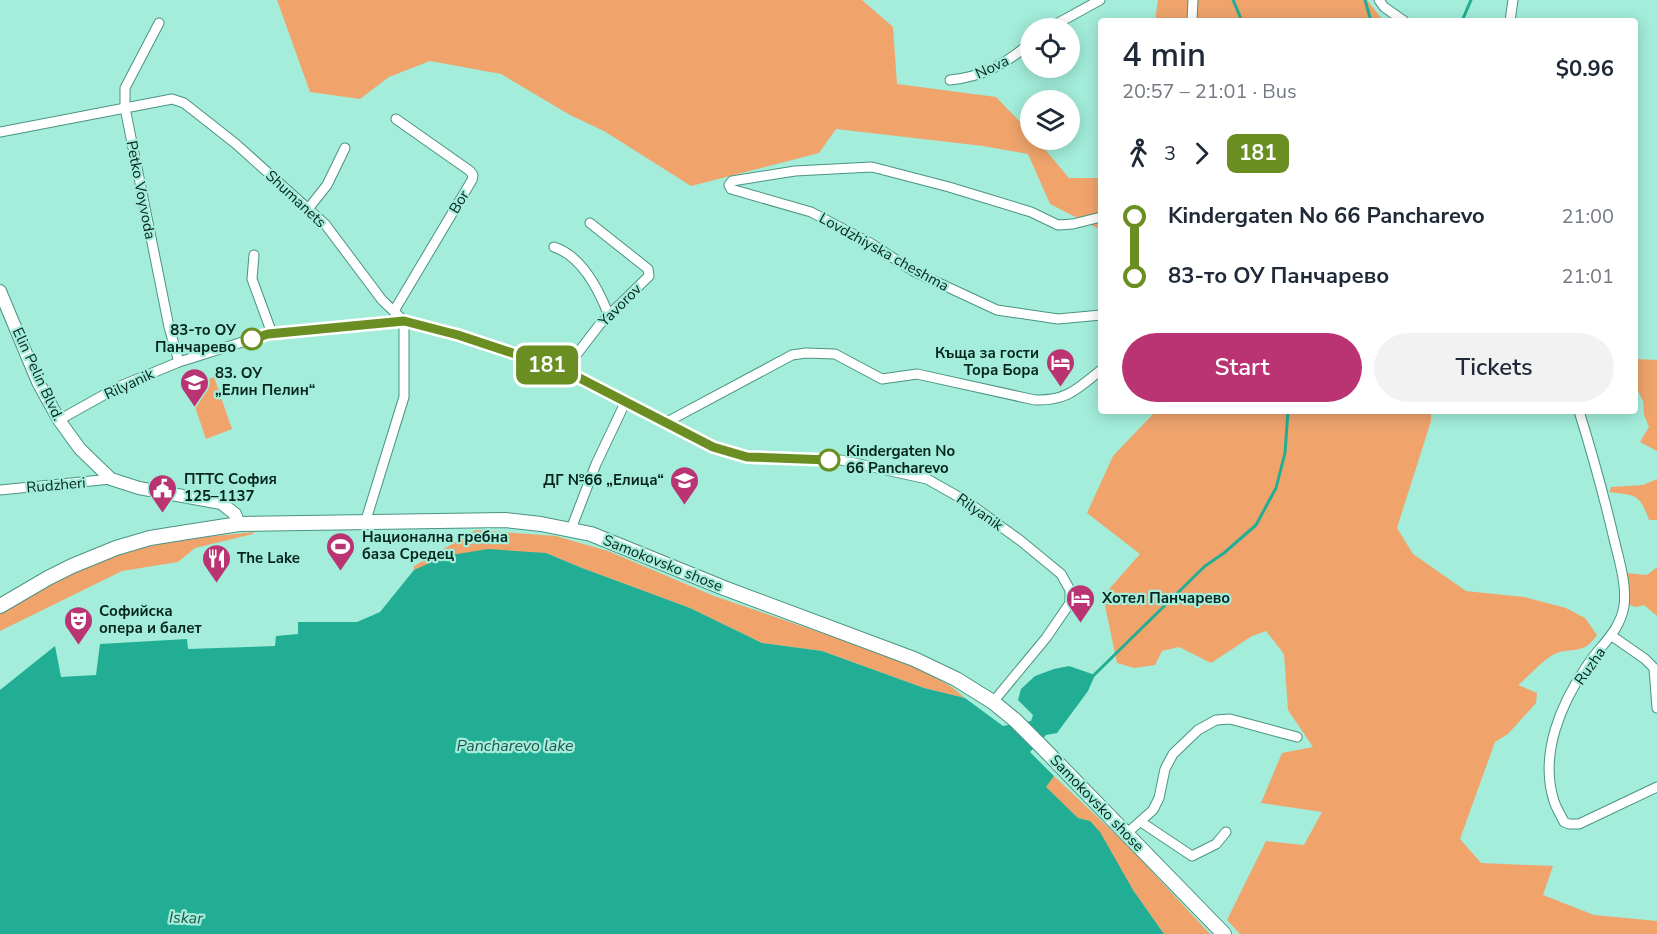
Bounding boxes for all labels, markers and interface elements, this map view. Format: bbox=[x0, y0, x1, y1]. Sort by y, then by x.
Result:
map controls bbox=[1020, 18, 1080, 150]
button: locate bbox=[1020, 18, 1080, 78]
text: 4 min bbox=[1122, 33, 1206, 78]
street label: Nova bbox=[972, 51, 1012, 83]
text: $0.96 bbox=[1556, 54, 1614, 84]
text: 20:57 – 21:01 · Bus bbox=[1122, 78, 1297, 105]
button: layers bbox=[1020, 90, 1080, 150]
icon: walk bbox=[1122, 137, 1155, 170]
icon: forward bbox=[1185, 137, 1218, 170]
street label: Petko Voyvoda bbox=[122, 139, 160, 241]
text: 181 bbox=[1239, 139, 1277, 167]
text: 3 bbox=[1164, 140, 1176, 167]
street label: Shumanets bbox=[261, 166, 331, 232]
street label: Bor bbox=[444, 186, 474, 217]
text: Kindergaten No 66 Pancharevo bbox=[1168, 201, 1485, 231]
text: 21:00 bbox=[1561, 203, 1614, 230]
street label: Lovdzhiyska cheshma bbox=[815, 208, 953, 296]
text: 83-то ОУ Панчарево bbox=[1168, 261, 1389, 291]
text: 21:01 bbox=[1561, 263, 1614, 290]
street label: Yavorov bbox=[594, 279, 646, 331]
place label: 83-то ОУ Панчарево bbox=[155, 320, 237, 357]
street label: Elin Pelin Blvd. bbox=[8, 324, 68, 424]
marker: 83-то ОУ Панчарево bbox=[241, 328, 263, 350]
button: Start bbox=[1122, 333, 1362, 402]
button: Tickets bbox=[1374, 333, 1614, 402]
place label: Къща за гости Тора Бора bbox=[935, 343, 1039, 380]
line badge: 181 bbox=[512, 346, 582, 385]
hotel icon: Къща за гости Тора Бора bbox=[1044, 346, 1076, 388]
text: 181 bbox=[528, 351, 566, 379]
place label: 83. ОУ „Елин Пелин“ bbox=[215, 363, 315, 400]
street label: Rilyanik bbox=[101, 364, 158, 404]
school or university icon: 83. ОУ „Елин Пелин“ bbox=[178, 366, 210, 408]
place label: Kindergaten No 66 Pancharevo bbox=[846, 441, 956, 478]
marker: Kindergaten No 66 Pancharevo bbox=[818, 449, 840, 471]
school or university icon: ДГ №66 „Елица“ bbox=[669, 464, 701, 506]
place label: ПТТС София 125–1137 bbox=[184, 469, 277, 506]
place label: ДГ №66 „Елица“ bbox=[543, 470, 664, 490]
street label: Rudzheri bbox=[25, 472, 87, 498]
public building icon: ПТТС София 125–1137 bbox=[147, 472, 179, 514]
street label: Rilyanik bbox=[953, 489, 1008, 536]
place label: Национална гребна база Средец bbox=[362, 527, 508, 564]
sports icon: Национална гребна база Средец bbox=[325, 530, 357, 572]
street label: Samokovsko shose bbox=[600, 530, 726, 596]
restaurant icon: The Lake bbox=[200, 542, 232, 584]
place label: The Lake bbox=[237, 548, 300, 568]
hotel icon: Хотел Панчарево bbox=[1065, 582, 1097, 624]
place label: Хотел Панчарево bbox=[1101, 588, 1230, 608]
place label: Софийска опера и балет bbox=[99, 601, 202, 638]
theatre icon: Софийска опера и балет bbox=[62, 604, 94, 646]
street label: Ruzha bbox=[1570, 643, 1610, 689]
water label: Pancharevo lake bbox=[457, 735, 574, 757]
street label: Samokovsko shose bbox=[1046, 750, 1148, 856]
water label: Iskar bbox=[169, 906, 205, 930]

